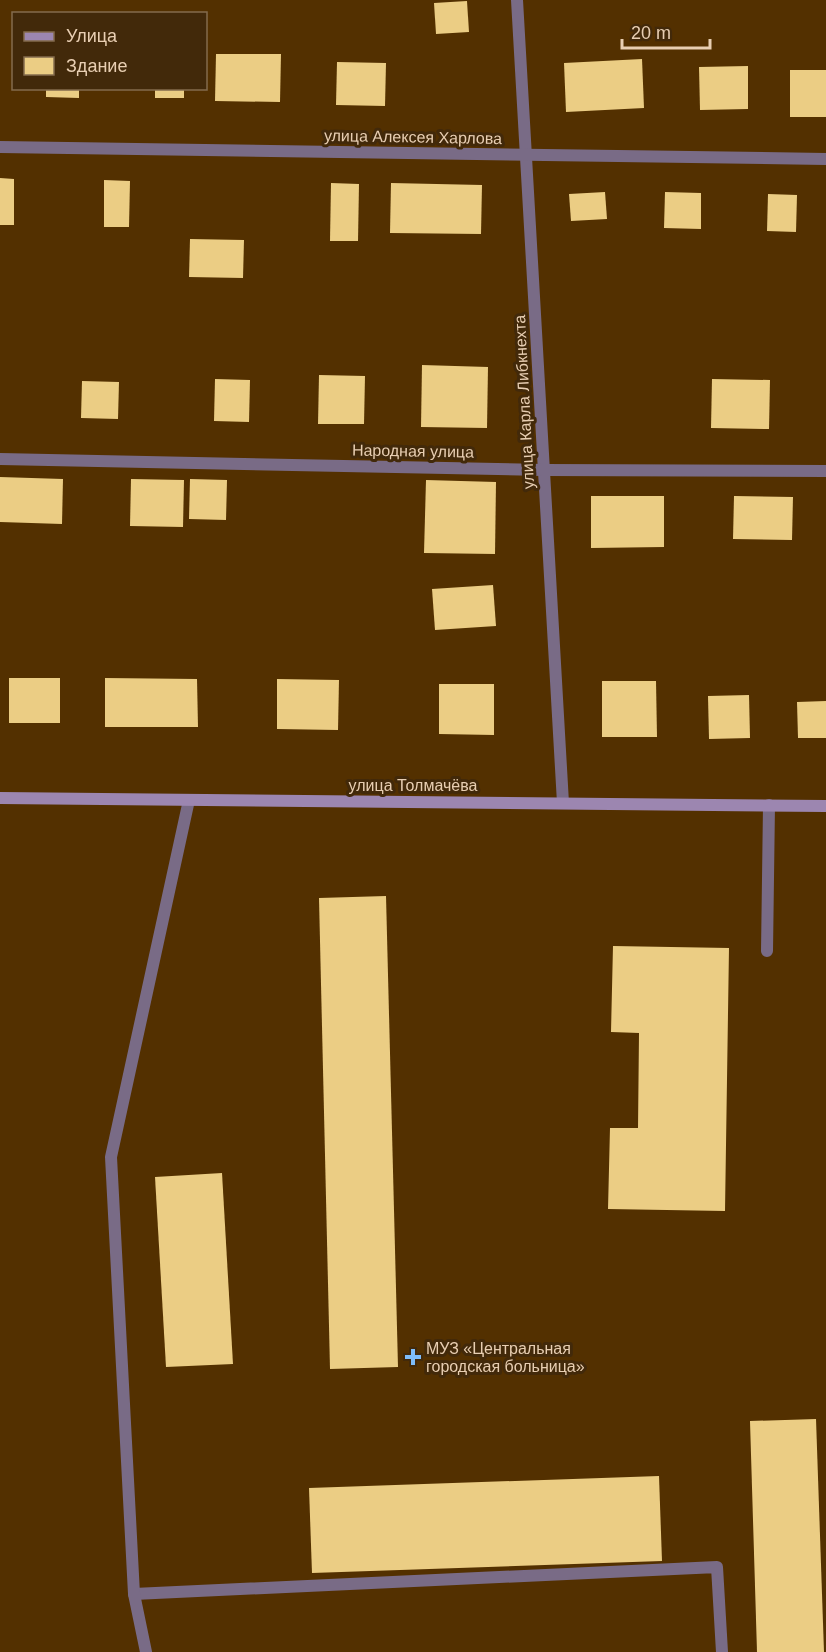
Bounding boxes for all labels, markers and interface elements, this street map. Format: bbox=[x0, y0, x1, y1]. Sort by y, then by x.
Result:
legend bbox=[12, 12, 207, 90]
scale bar bbox=[622, 12, 710, 50]
text: 20 m bbox=[631, 23, 671, 43]
text: Улица bbox=[66, 26, 118, 46]
text: Здание bbox=[66, 56, 127, 76]
street label: улица Алексея Харлова bbox=[324, 127, 502, 147]
street label: улица Карла Либкнехта bbox=[511, 314, 537, 490]
street label: Народная улица bbox=[352, 441, 474, 461]
street label: улица Толмачёва bbox=[349, 777, 478, 794]
place label: МУЗ «Центральная городская больница» bbox=[426, 1340, 585, 1375]
marker: МУЗ «Центральная городская больница» bbox=[404, 1348, 422, 1366]

